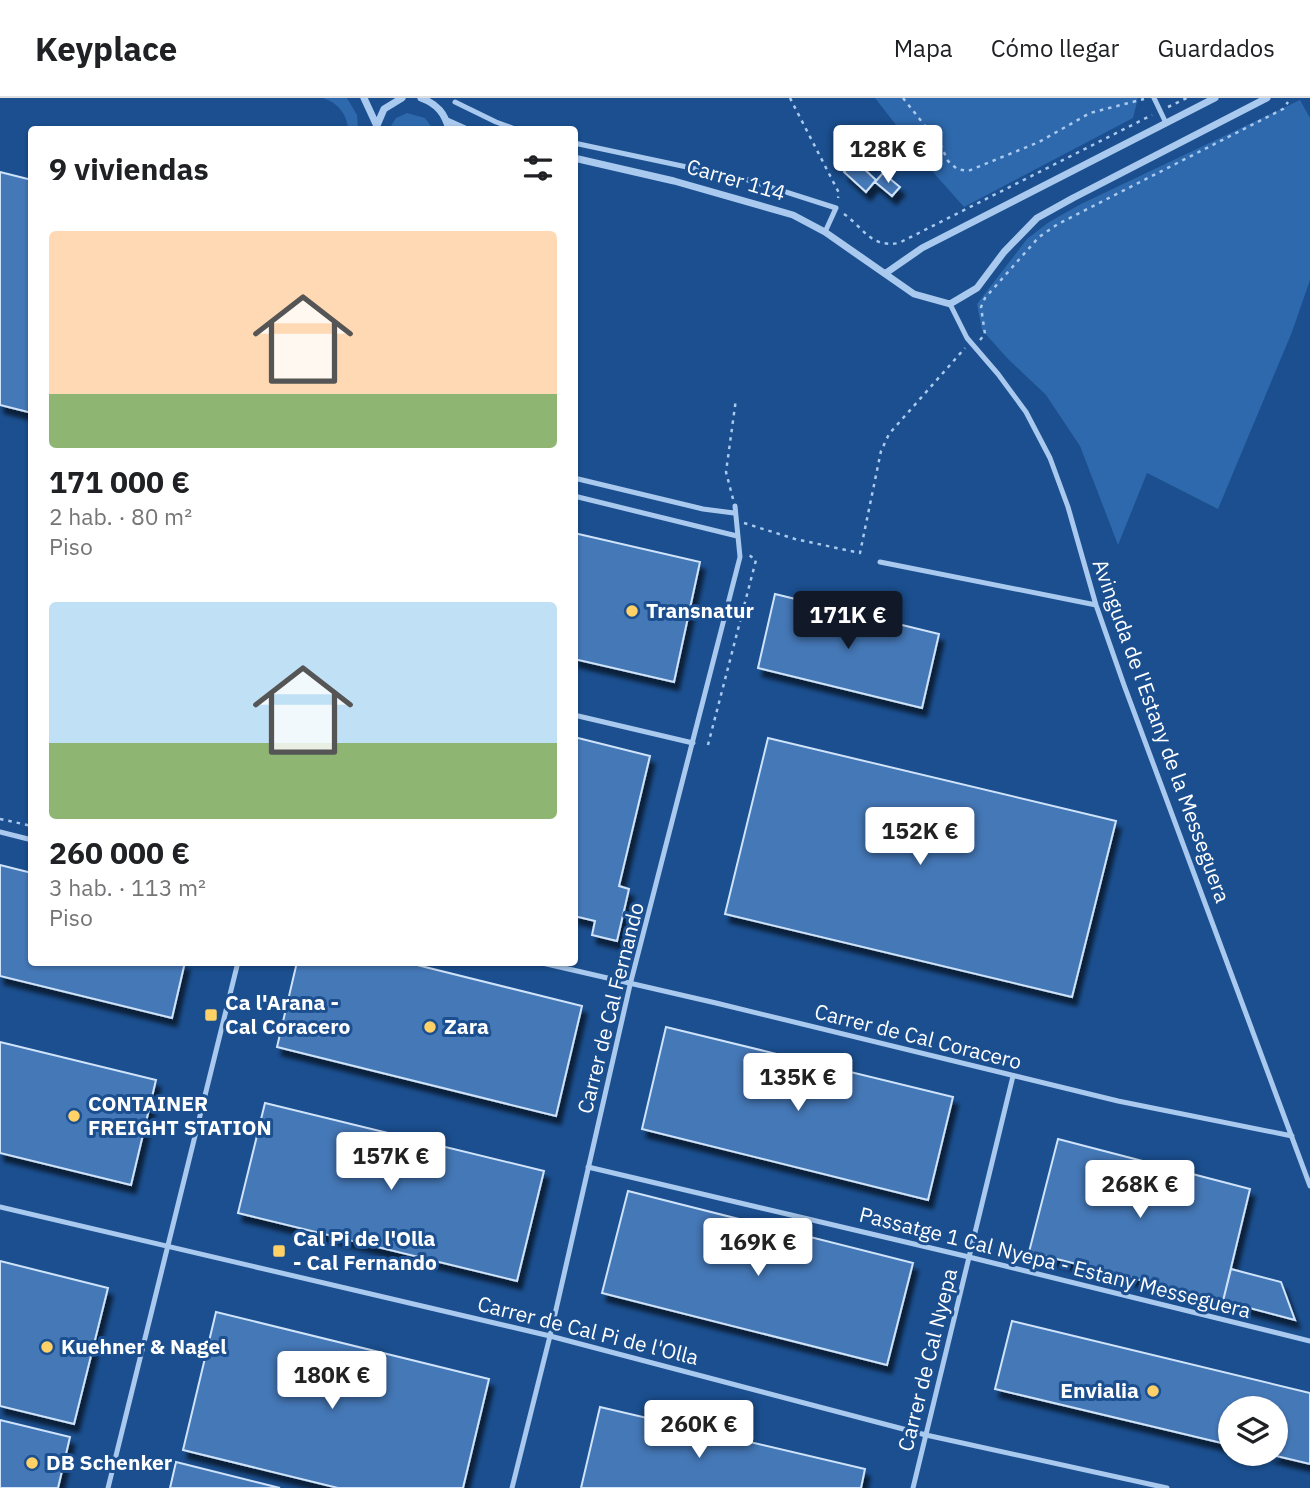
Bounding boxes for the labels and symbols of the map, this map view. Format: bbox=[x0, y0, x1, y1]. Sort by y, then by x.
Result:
pin: 128K € bbox=[831, 126, 945, 185]
street label: Carrer 114 bbox=[684, 152, 789, 206]
street label: Avinguda de l'Estany de la Messeguera bbox=[1087, 555, 1237, 906]
pin: 171K € bbox=[791, 592, 905, 651]
place label: Transnatur bbox=[646, 596, 754, 624]
marker: Transnatur bbox=[624, 603, 640, 619]
pin: 152K € bbox=[863, 808, 977, 867]
street label: Carrer de Cal Fernando bbox=[570, 899, 650, 1116]
place label: Ca l'Arana - Cal Coracero bbox=[225, 988, 351, 1040]
street label: Carrer de Cal Coracero bbox=[812, 997, 1025, 1075]
marker: Ca l'Arana - Cal Coracero bbox=[203, 1007, 219, 1023]
place label: Zara bbox=[444, 1012, 489, 1040]
marker: Zara bbox=[422, 1019, 438, 1035]
pin: 135K € bbox=[741, 1054, 855, 1113]
place label: CONTAINER FREIGHT STATION bbox=[88, 1089, 272, 1141]
marker: CONTAINER FREIGHT STATION bbox=[66, 1108, 82, 1124]
pin: 157K € bbox=[334, 1132, 448, 1192]
pin: 268K € bbox=[1083, 1160, 1197, 1220]
street label: Passatge 1 Cal Nyepa - Estany Messeguera bbox=[857, 1200, 1254, 1324]
pin: 169K € bbox=[701, 1218, 815, 1278]
place label: Cal Pi de l'Olla - Cal Fernando bbox=[293, 1224, 437, 1276]
marker: Cal Pi de l'Olla - Cal Fernando bbox=[271, 1243, 287, 1259]
street label: Carrer de Cal Nyepa bbox=[891, 1265, 963, 1454]
street label: Carrer de Cal Pi de l'Olla bbox=[475, 1289, 702, 1371]
place label: Kuehner & Nagel bbox=[61, 1332, 227, 1360]
marker: Kuehner & Nagel bbox=[39, 1339, 55, 1355]
pin: 180K € bbox=[275, 1352, 389, 1411]
place label: Envialia bbox=[1060, 1376, 1139, 1404]
marker: Envialia bbox=[1145, 1383, 1161, 1399]
pin: 260K € bbox=[642, 1400, 756, 1460]
place label: DB Schenker bbox=[46, 1448, 173, 1476]
marker: DB Schenker bbox=[24, 1455, 40, 1471]

